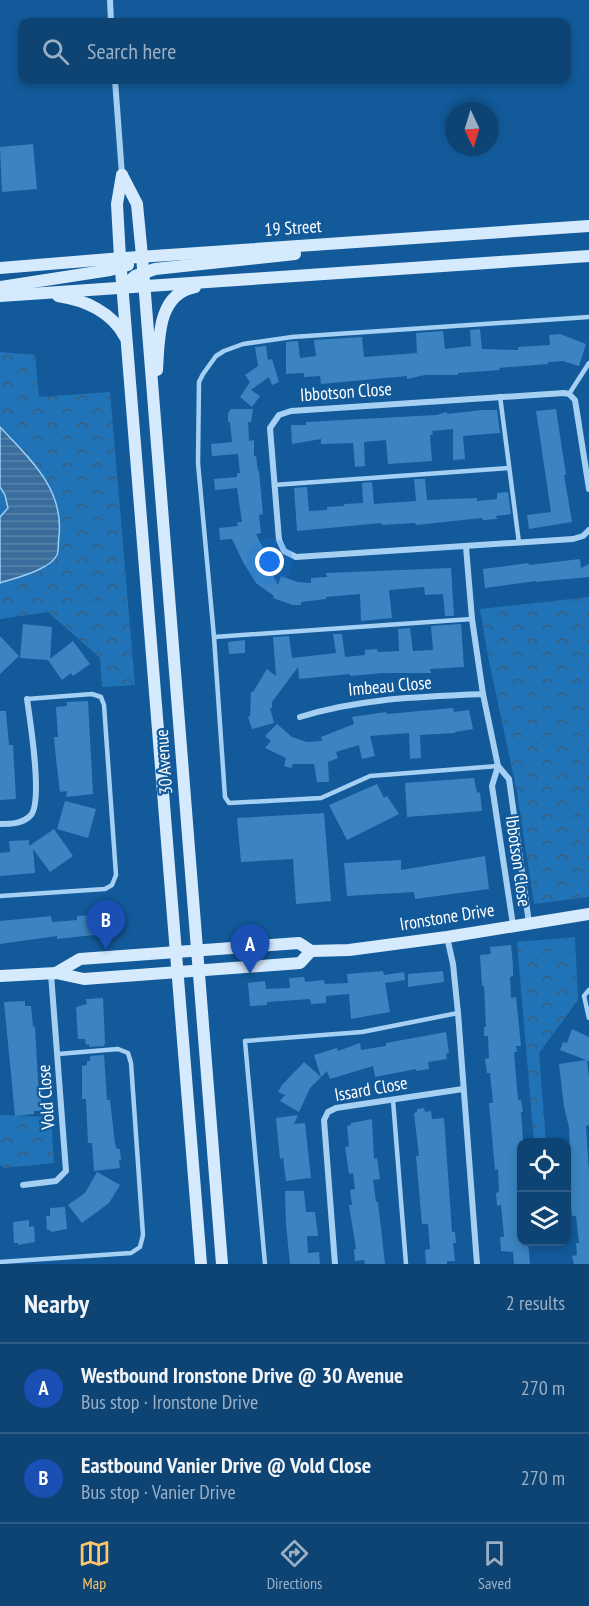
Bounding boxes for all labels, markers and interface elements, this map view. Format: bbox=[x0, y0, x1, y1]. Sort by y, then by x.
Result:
search box bbox=[18, 18, 571, 84]
icon: search bbox=[39, 35, 72, 68]
text: Search here bbox=[87, 37, 176, 65]
north arrow bbox=[445, 102, 499, 156]
street label: 19 Street bbox=[264, 214, 322, 241]
street label: Ibbotson Close bbox=[299, 377, 393, 406]
your location bbox=[255, 547, 284, 576]
street label: Imbeau Close bbox=[347, 670, 433, 701]
street label: 30 Avenue bbox=[150, 729, 177, 795]
street label: Ibbotson Close bbox=[501, 814, 536, 908]
street label: Ironstone Drive bbox=[398, 898, 496, 935]
pin: B bbox=[86, 900, 126, 950]
pin: A bbox=[230, 924, 270, 974]
street label: Vold Close bbox=[32, 1064, 59, 1131]
street label: Issard Close bbox=[333, 1071, 409, 1106]
map controls bbox=[517, 1138, 571, 1246]
button: locate bbox=[517, 1138, 571, 1192]
button: layers bbox=[517, 1192, 571, 1246]
text: Nearby bbox=[24, 1287, 89, 1320]
text: 2 results bbox=[506, 1290, 565, 1316]
text: Westbound Ironstone Drive @ 30 Avenue bbox=[81, 1361, 403, 1389]
text: A bbox=[38, 1375, 49, 1401]
text: 270 m bbox=[521, 1375, 565, 1401]
text: Bus stop · Ironstone Drive bbox=[81, 1389, 258, 1415]
text: Eastbound Vanier Drive @ Vold Close bbox=[81, 1451, 371, 1479]
text: B bbox=[39, 1465, 48, 1491]
text: 270 m bbox=[521, 1465, 565, 1491]
text: Bus stop · Vanier Drive bbox=[81, 1479, 236, 1505]
tab: Map bbox=[78, 1537, 111, 1593]
tab: Directions bbox=[267, 1537, 322, 1593]
tab: Saved bbox=[478, 1537, 511, 1593]

